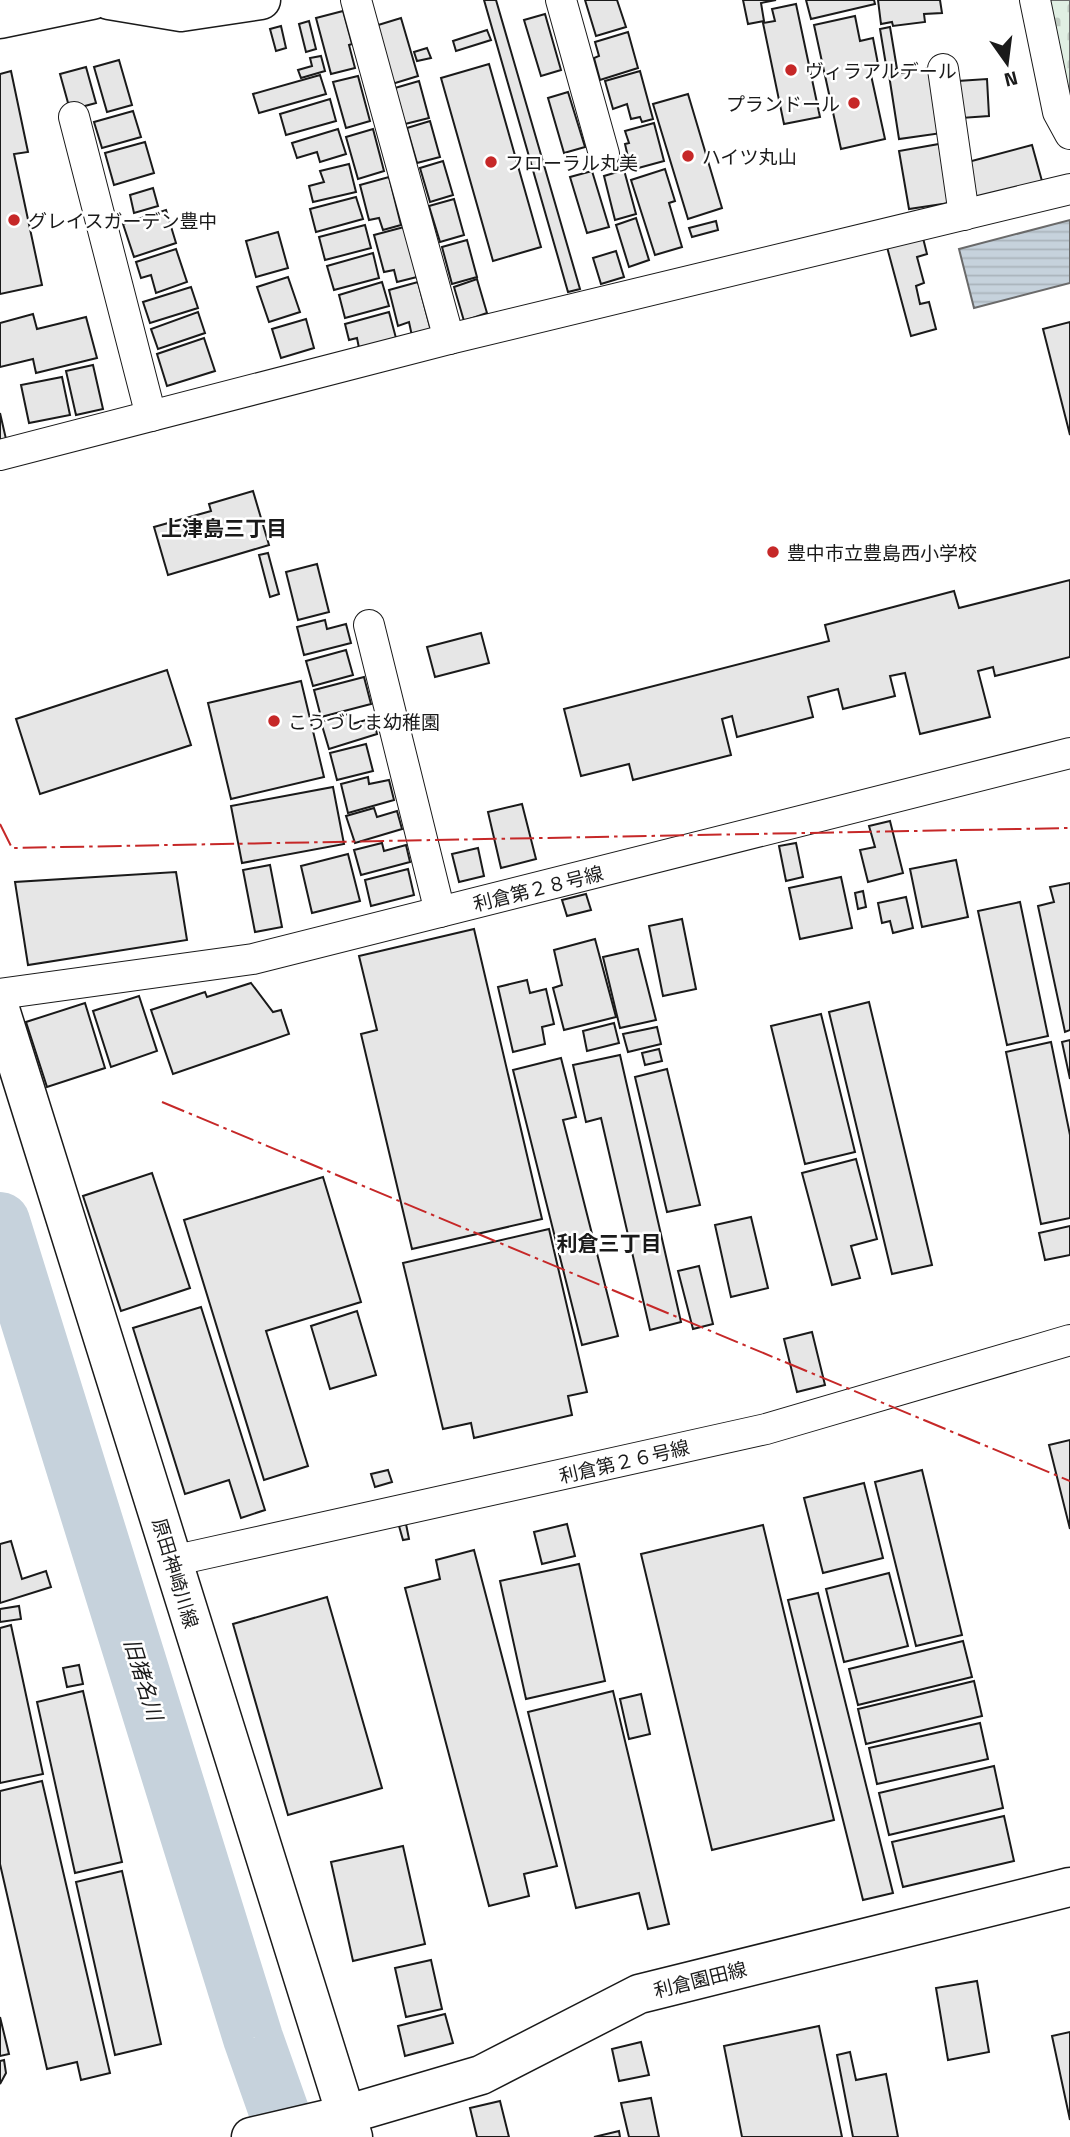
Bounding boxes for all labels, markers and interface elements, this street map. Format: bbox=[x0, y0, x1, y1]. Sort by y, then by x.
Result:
north arrow bbox=[972, 28, 1042, 98]
place label: ヴィラアルデール bbox=[805, 56, 957, 85]
marker: ヴィラアルデール bbox=[783, 62, 799, 78]
text: N bbox=[1001, 64, 1021, 96]
place label: プランドール bbox=[726, 89, 840, 118]
marker: プランドール bbox=[846, 95, 862, 111]
place label: ハイツ丸山 bbox=[702, 142, 797, 171]
place label: フローラル丸美 bbox=[505, 148, 638, 177]
marker: ハイツ丸山 bbox=[680, 148, 696, 164]
marker: フローラル丸美 bbox=[483, 154, 499, 170]
place label: グレイスガーデン豊中 bbox=[28, 206, 217, 235]
marker: グレイスガーデン豊中 bbox=[6, 212, 22, 228]
district label: 上津島三丁目 bbox=[161, 512, 287, 544]
place label: 豊中市立豊島西小学校 bbox=[787, 538, 977, 567]
marker: 豊中市立豊島西小学校 bbox=[765, 544, 781, 560]
place label: こうづしま幼稚園 bbox=[288, 707, 440, 736]
marker: こうづしま幼稚園 bbox=[266, 713, 282, 729]
street label: 利倉第２８号線 bbox=[470, 858, 606, 918]
district label: 利倉三丁目 bbox=[557, 1227, 662, 1259]
street label: 利倉第２６号線 bbox=[556, 1432, 692, 1490]
street label: 原田神崎川線 bbox=[145, 1514, 207, 1632]
water label: 旧猪名川 bbox=[116, 1634, 172, 1726]
street label: 利倉園田線 bbox=[650, 1953, 750, 2005]

